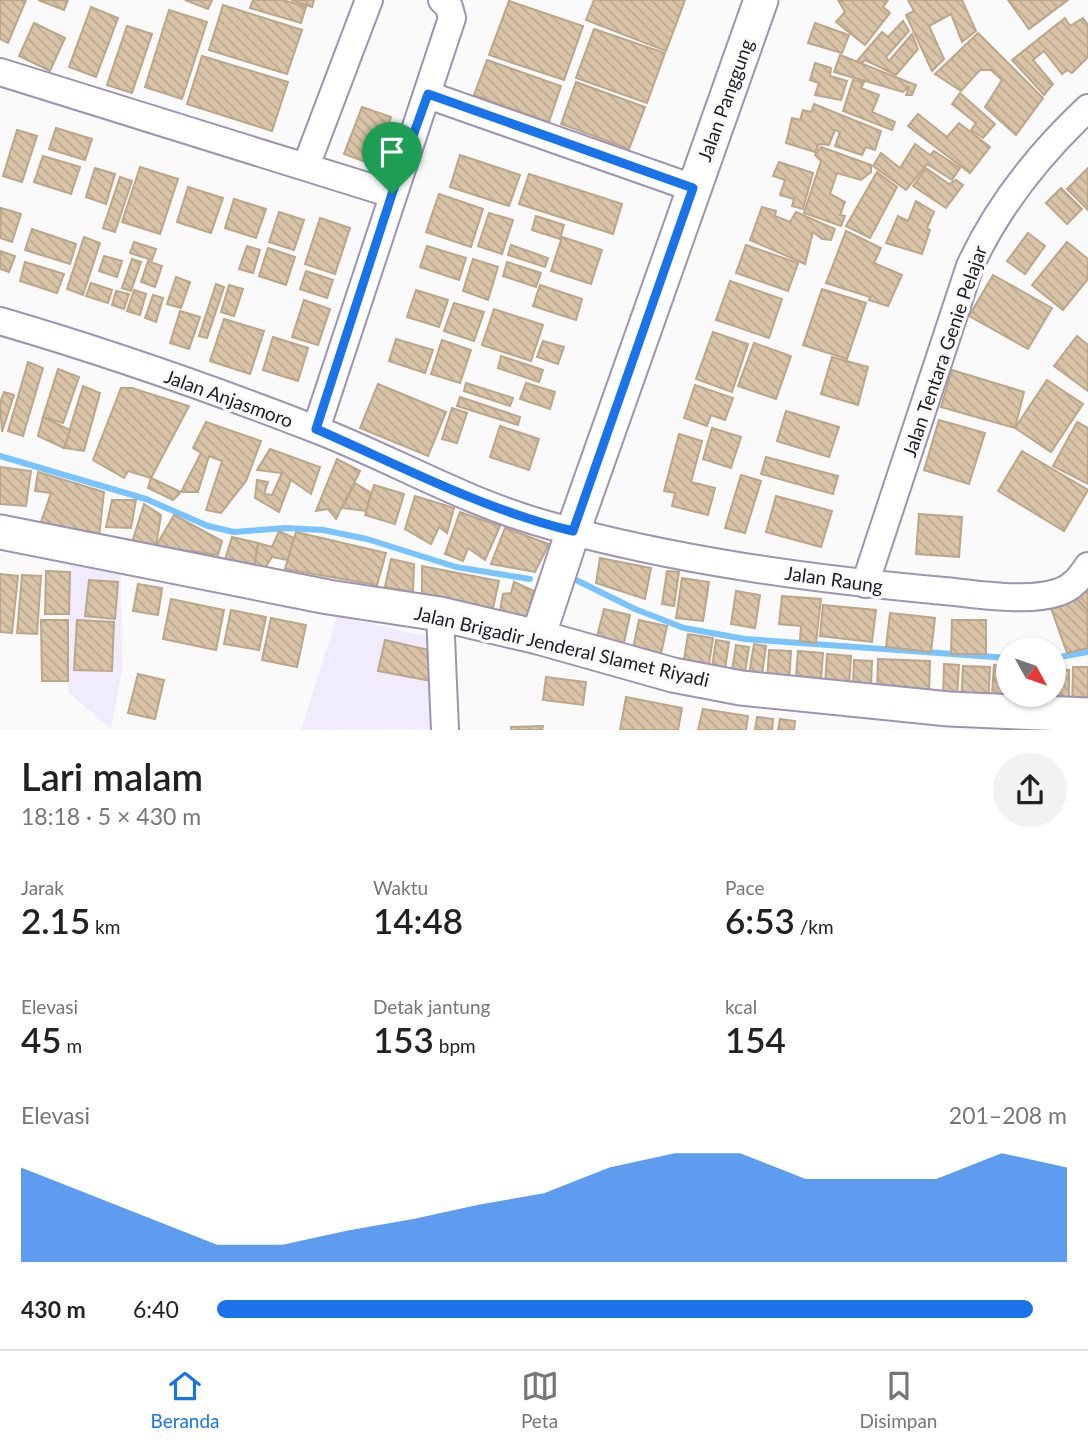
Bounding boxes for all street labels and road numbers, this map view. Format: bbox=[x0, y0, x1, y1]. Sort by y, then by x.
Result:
street label: Jalan Panggung bbox=[692, 36, 758, 164]
street label: Jalan Tentara Genie Pelajar bbox=[897, 242, 991, 460]
street label: Jalan Anjasmoro bbox=[162, 364, 296, 432]
street label: Jalan Raung bbox=[783, 561, 885, 597]
street label: Jalan Brigadir Jenderal Slamet Riyadi bbox=[412, 601, 712, 691]

